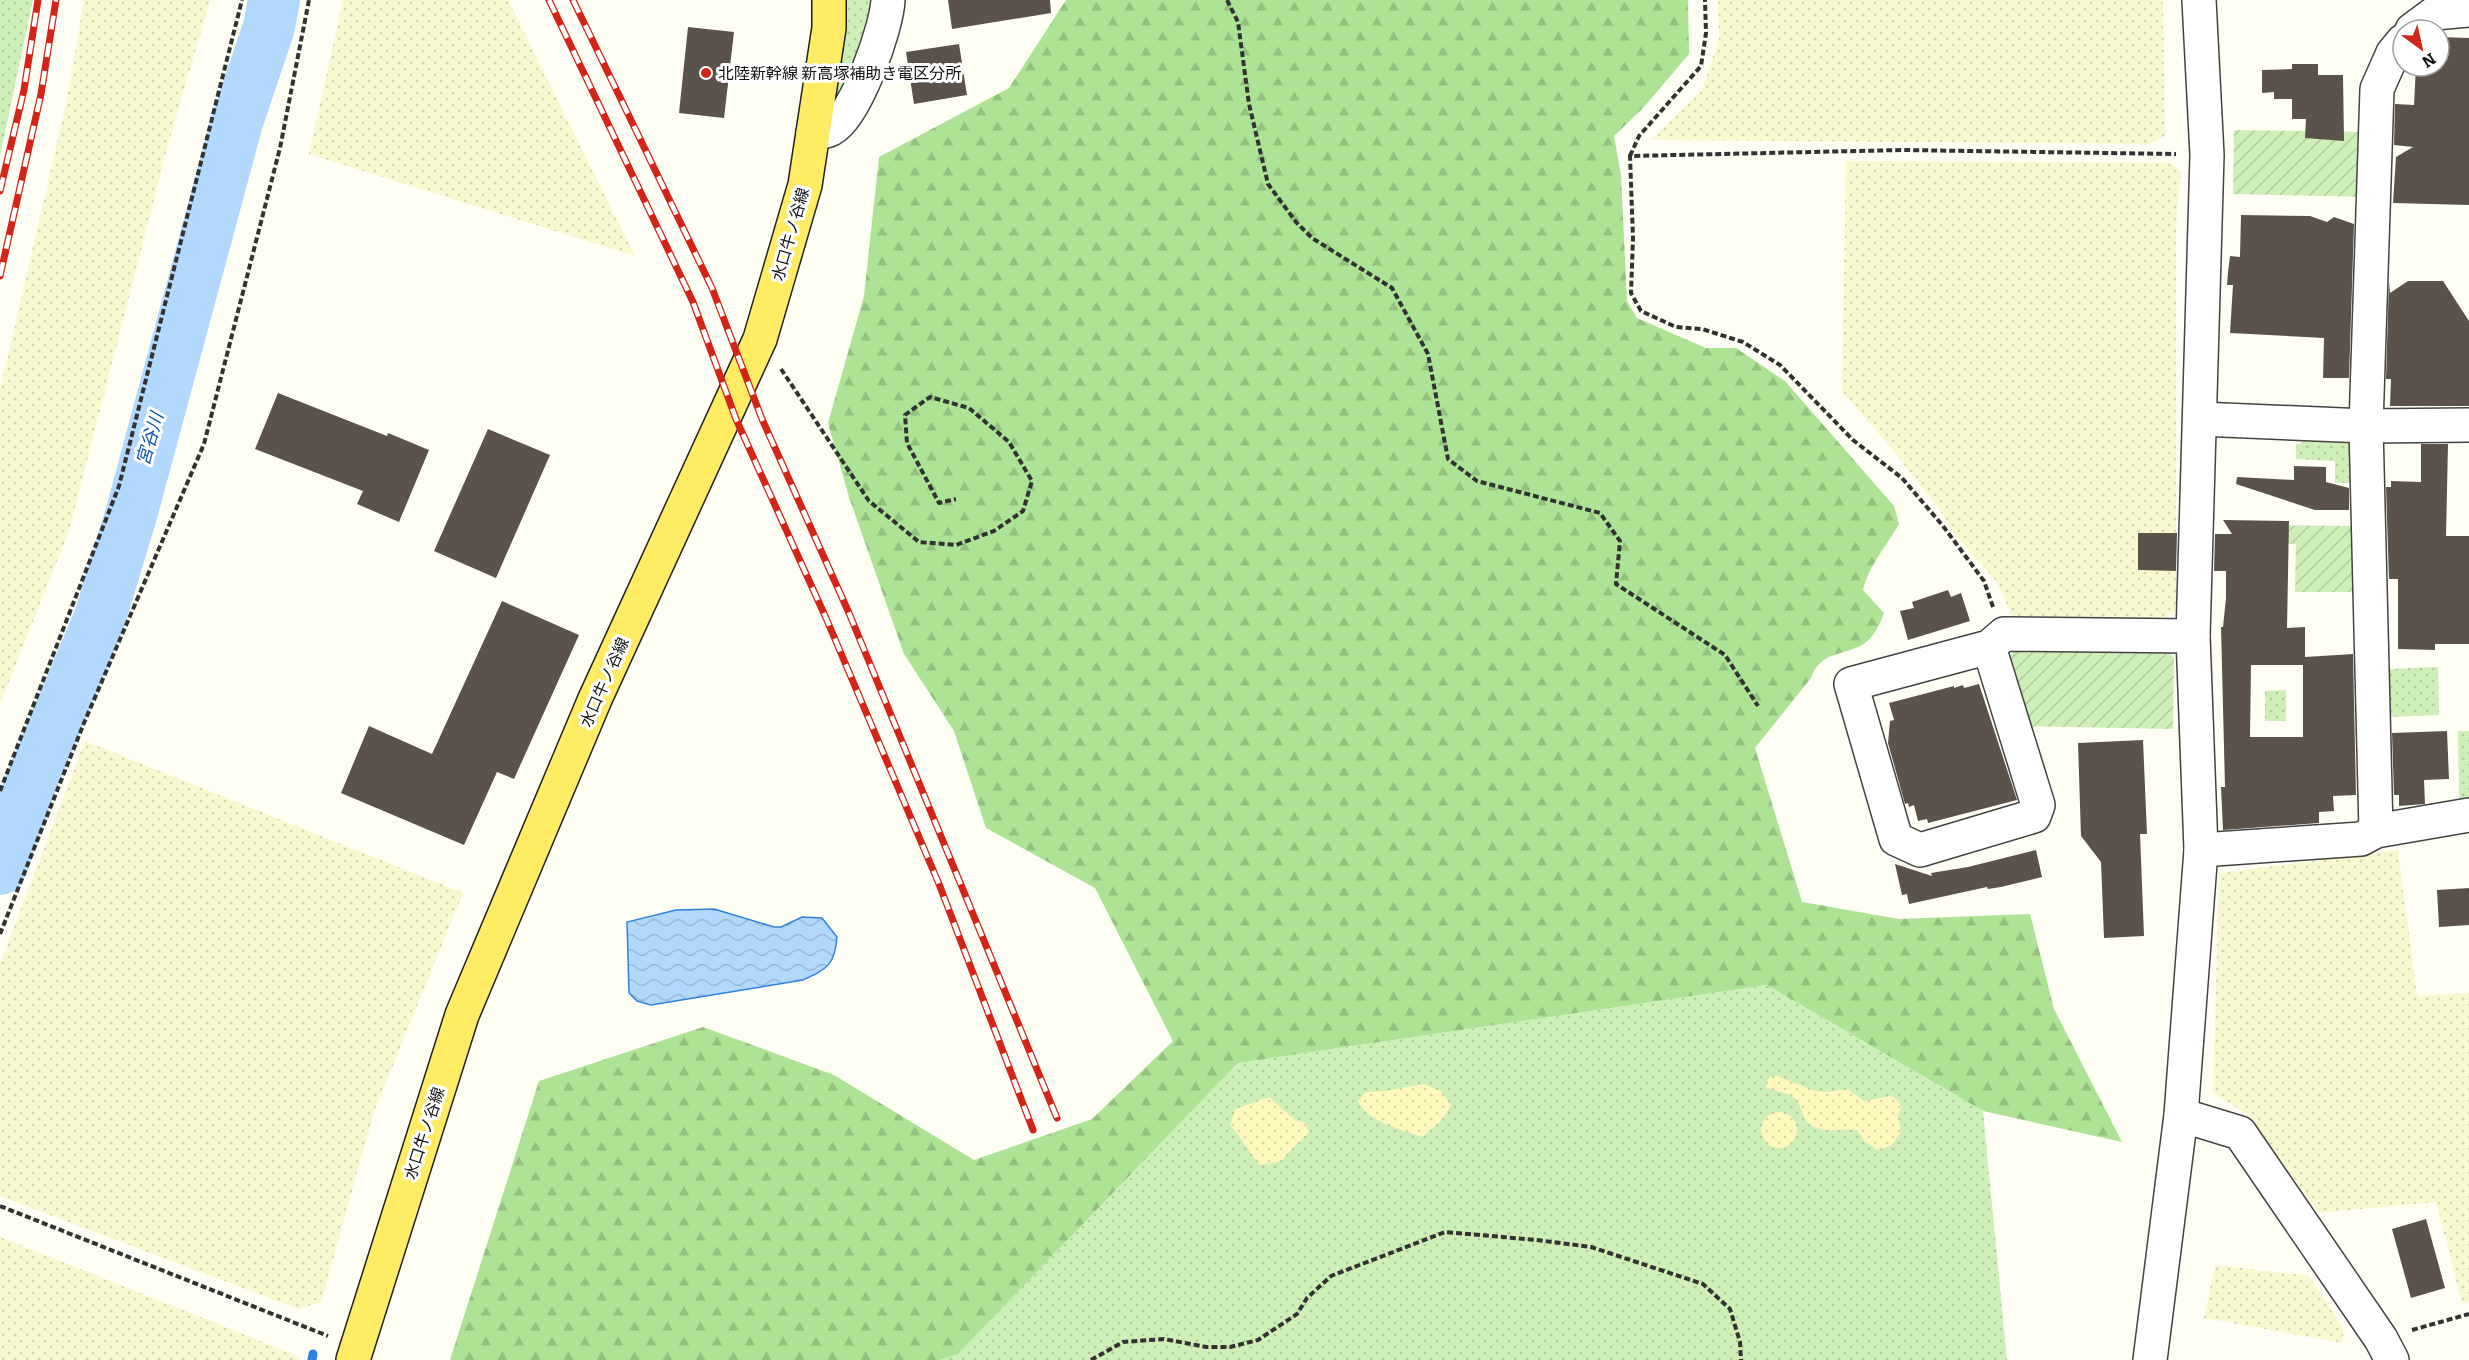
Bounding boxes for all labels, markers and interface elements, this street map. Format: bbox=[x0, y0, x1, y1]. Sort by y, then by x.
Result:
north arrow bbox=[2391, 18, 2451, 78]
text: N bbox=[2419, 49, 2439, 71]
place label: 北陸新幹線 新高塚補助き電区分所 bbox=[718, 64, 961, 83]
marker: 北陸新幹線 新高塚補助き電区分所 bbox=[699, 66, 713, 80]
street label: 水口牛ノ谷線 bbox=[768, 185, 813, 283]
water label: 宮谷川 bbox=[132, 408, 169, 468]
street label: 水口牛ノ谷線 bbox=[576, 634, 633, 730]
street label: 水口牛ノ谷線 bbox=[401, 1085, 448, 1182]

